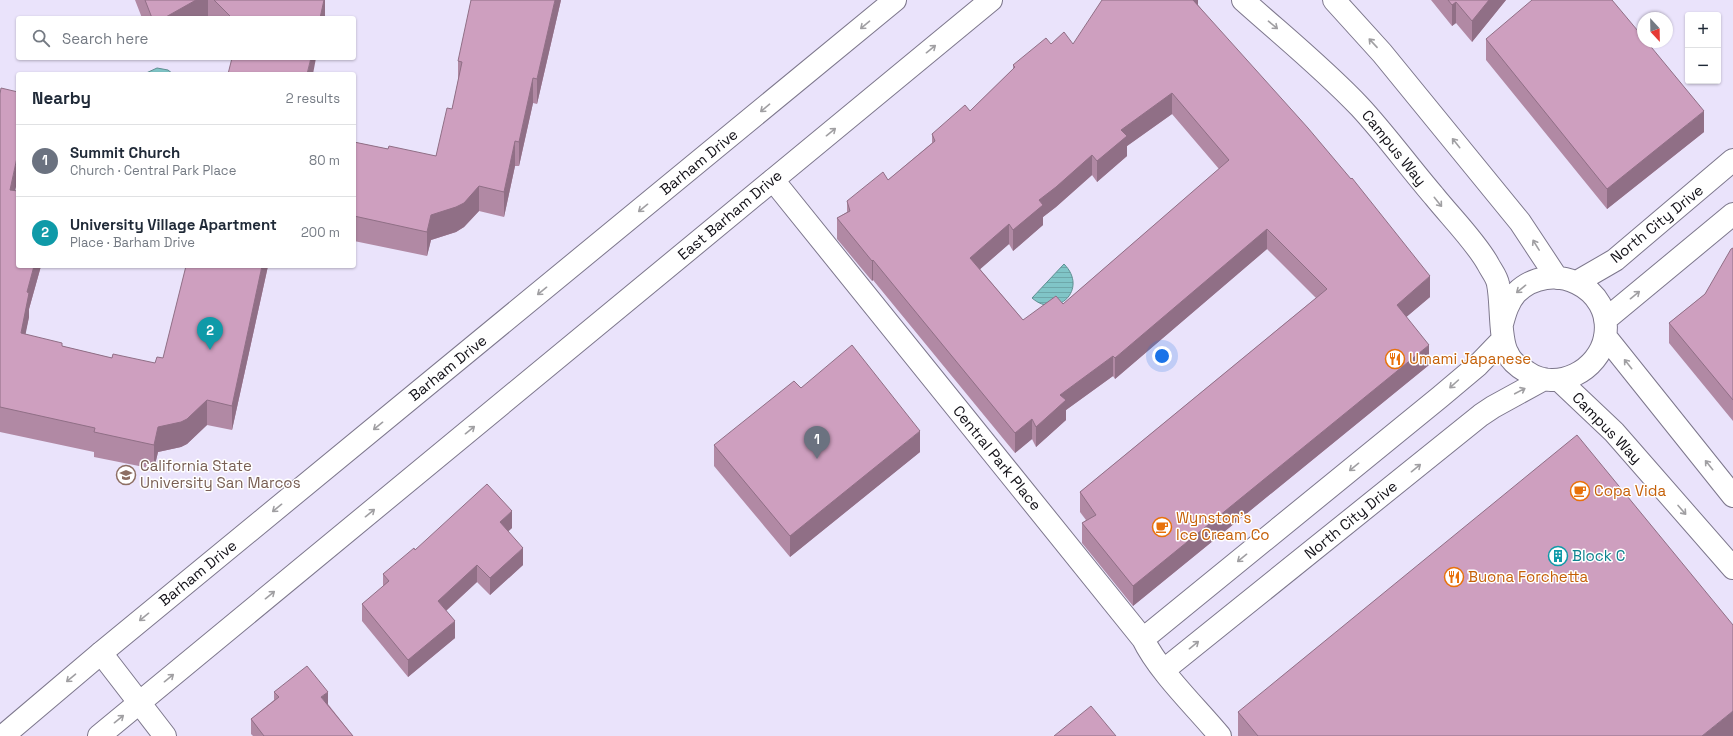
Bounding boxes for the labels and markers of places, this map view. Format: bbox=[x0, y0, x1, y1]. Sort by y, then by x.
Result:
pin: 2 bbox=[197, 317, 223, 350]
restaurant icon: Umami Japanese bbox=[1384, 348, 1406, 370]
place label: Umami Japanese bbox=[1409, 349, 1531, 368]
pin: 1 bbox=[804, 426, 830, 459]
place label: California State University San Marcos bbox=[140, 456, 301, 492]
school or university icon: California State University San Marcos bbox=[115, 464, 137, 486]
cafe icon: Copa Vida bbox=[1569, 480, 1591, 502]
place label: Copa Vida bbox=[1594, 481, 1666, 500]
place label: Wynston's Ice Cream Co bbox=[1176, 508, 1270, 544]
cafe icon: Wynston's Ice Cream Co bbox=[1151, 516, 1173, 538]
building icon: Block C bbox=[1547, 545, 1569, 567]
place label: Block C bbox=[1572, 546, 1625, 565]
restaurant icon: Buona Forchetta bbox=[1443, 566, 1465, 588]
place label: Buona Forchetta bbox=[1468, 567, 1588, 586]

